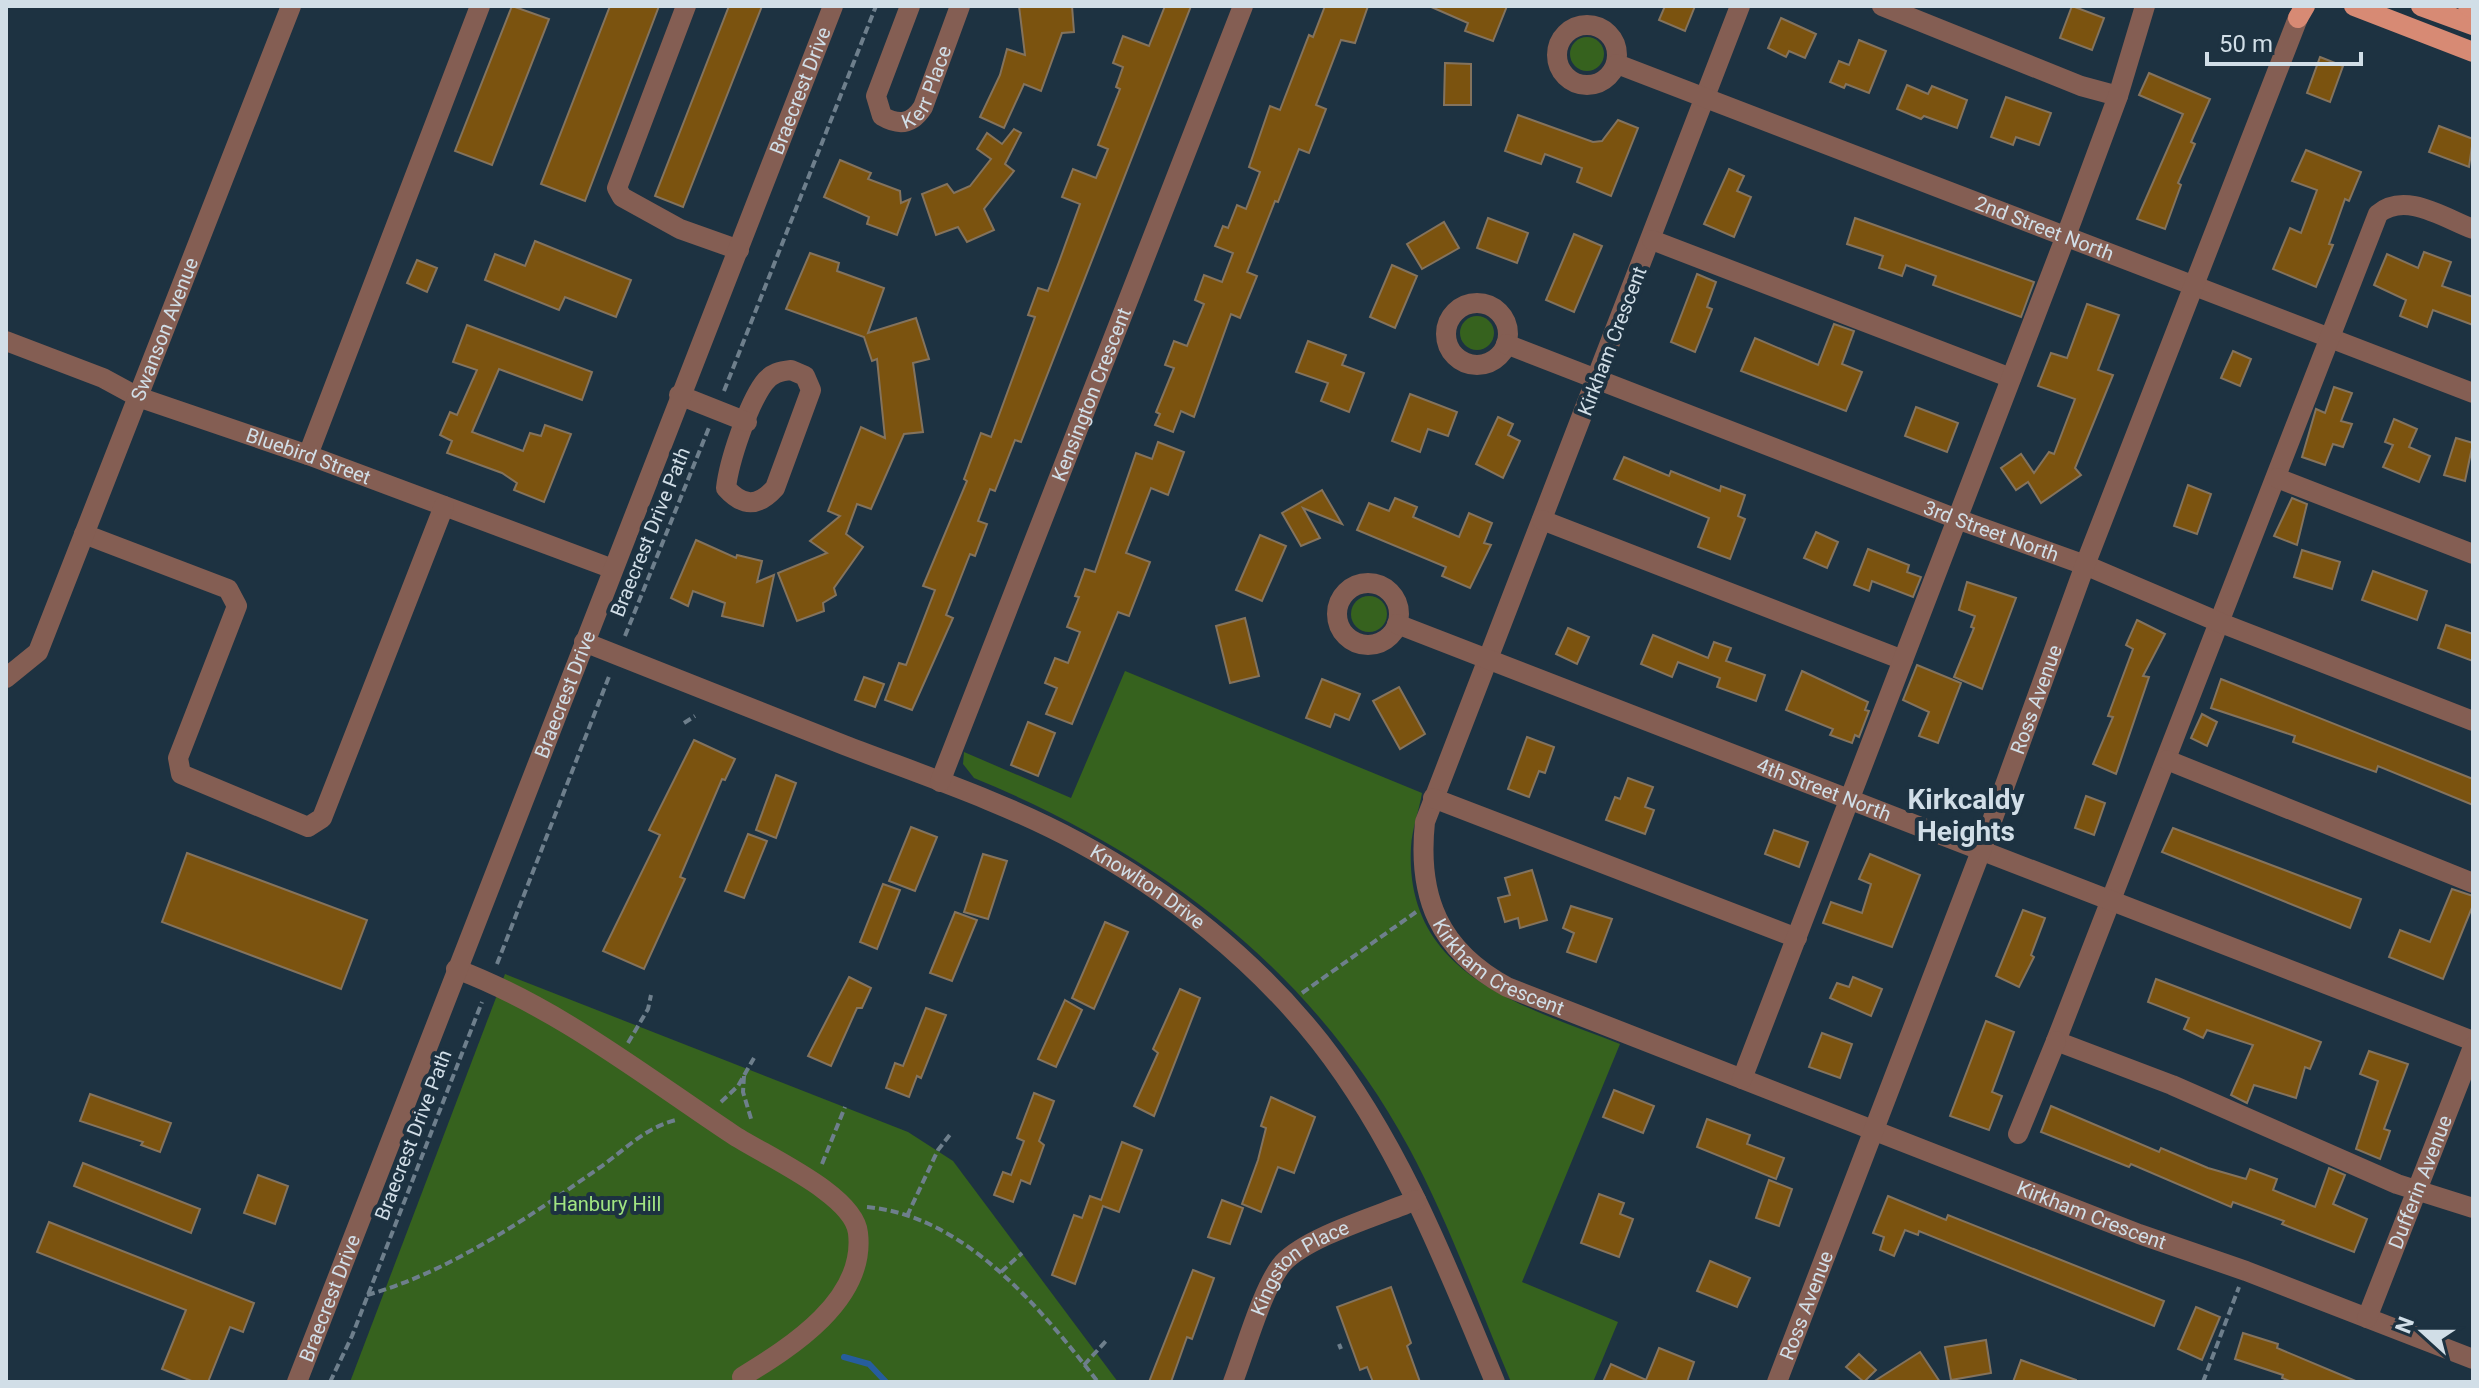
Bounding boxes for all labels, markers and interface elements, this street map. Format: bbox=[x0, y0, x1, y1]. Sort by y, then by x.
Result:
scale bar bbox=[2207, 16, 2361, 66]
street label: Braecrest Drive bbox=[764, 23, 836, 158]
text: 50 m bbox=[2219, 30, 2273, 58]
street label: Kerr Place bbox=[898, 42, 956, 134]
street label: 2nd Street North bbox=[1972, 191, 2117, 266]
street label: Swanson Avenue bbox=[126, 254, 203, 404]
street label: Kirkham Crescent bbox=[1572, 263, 1652, 419]
street label: Kensington Crescent bbox=[1047, 304, 1136, 485]
street label: Bluebird Street bbox=[243, 423, 374, 489]
street label: Braecrest Drive Path bbox=[605, 444, 695, 620]
street label: 3rd Street North bbox=[1920, 495, 2062, 567]
street label: Braecrest Drive bbox=[529, 627, 601, 762]
street label: Ross Avenue bbox=[2005, 642, 2067, 758]
street label: 4th Street North bbox=[1753, 753, 1895, 826]
district label: Kirkcaldy Heights bbox=[1908, 783, 2025, 848]
street label: Knowlton Drive bbox=[1086, 839, 1210, 934]
street label: Kirkham Crescent bbox=[1428, 914, 1568, 1020]
street label: Braecrest Drive Path bbox=[369, 1046, 457, 1224]
street label: Dufferin Avenue bbox=[2383, 1112, 2457, 1252]
street label: Kirkham Crescent bbox=[2013, 1175, 2169, 1254]
park label: Hanbury Hill bbox=[553, 1192, 661, 1216]
street label: Kingston Place bbox=[1246, 1215, 1352, 1319]
street label: Braecrest Drive bbox=[294, 1231, 365, 1365]
street label: Ross Avenue bbox=[1775, 1248, 1838, 1363]
north arrow bbox=[2383, 1292, 2463, 1372]
text: N bbox=[2390, 1313, 2419, 1337]

